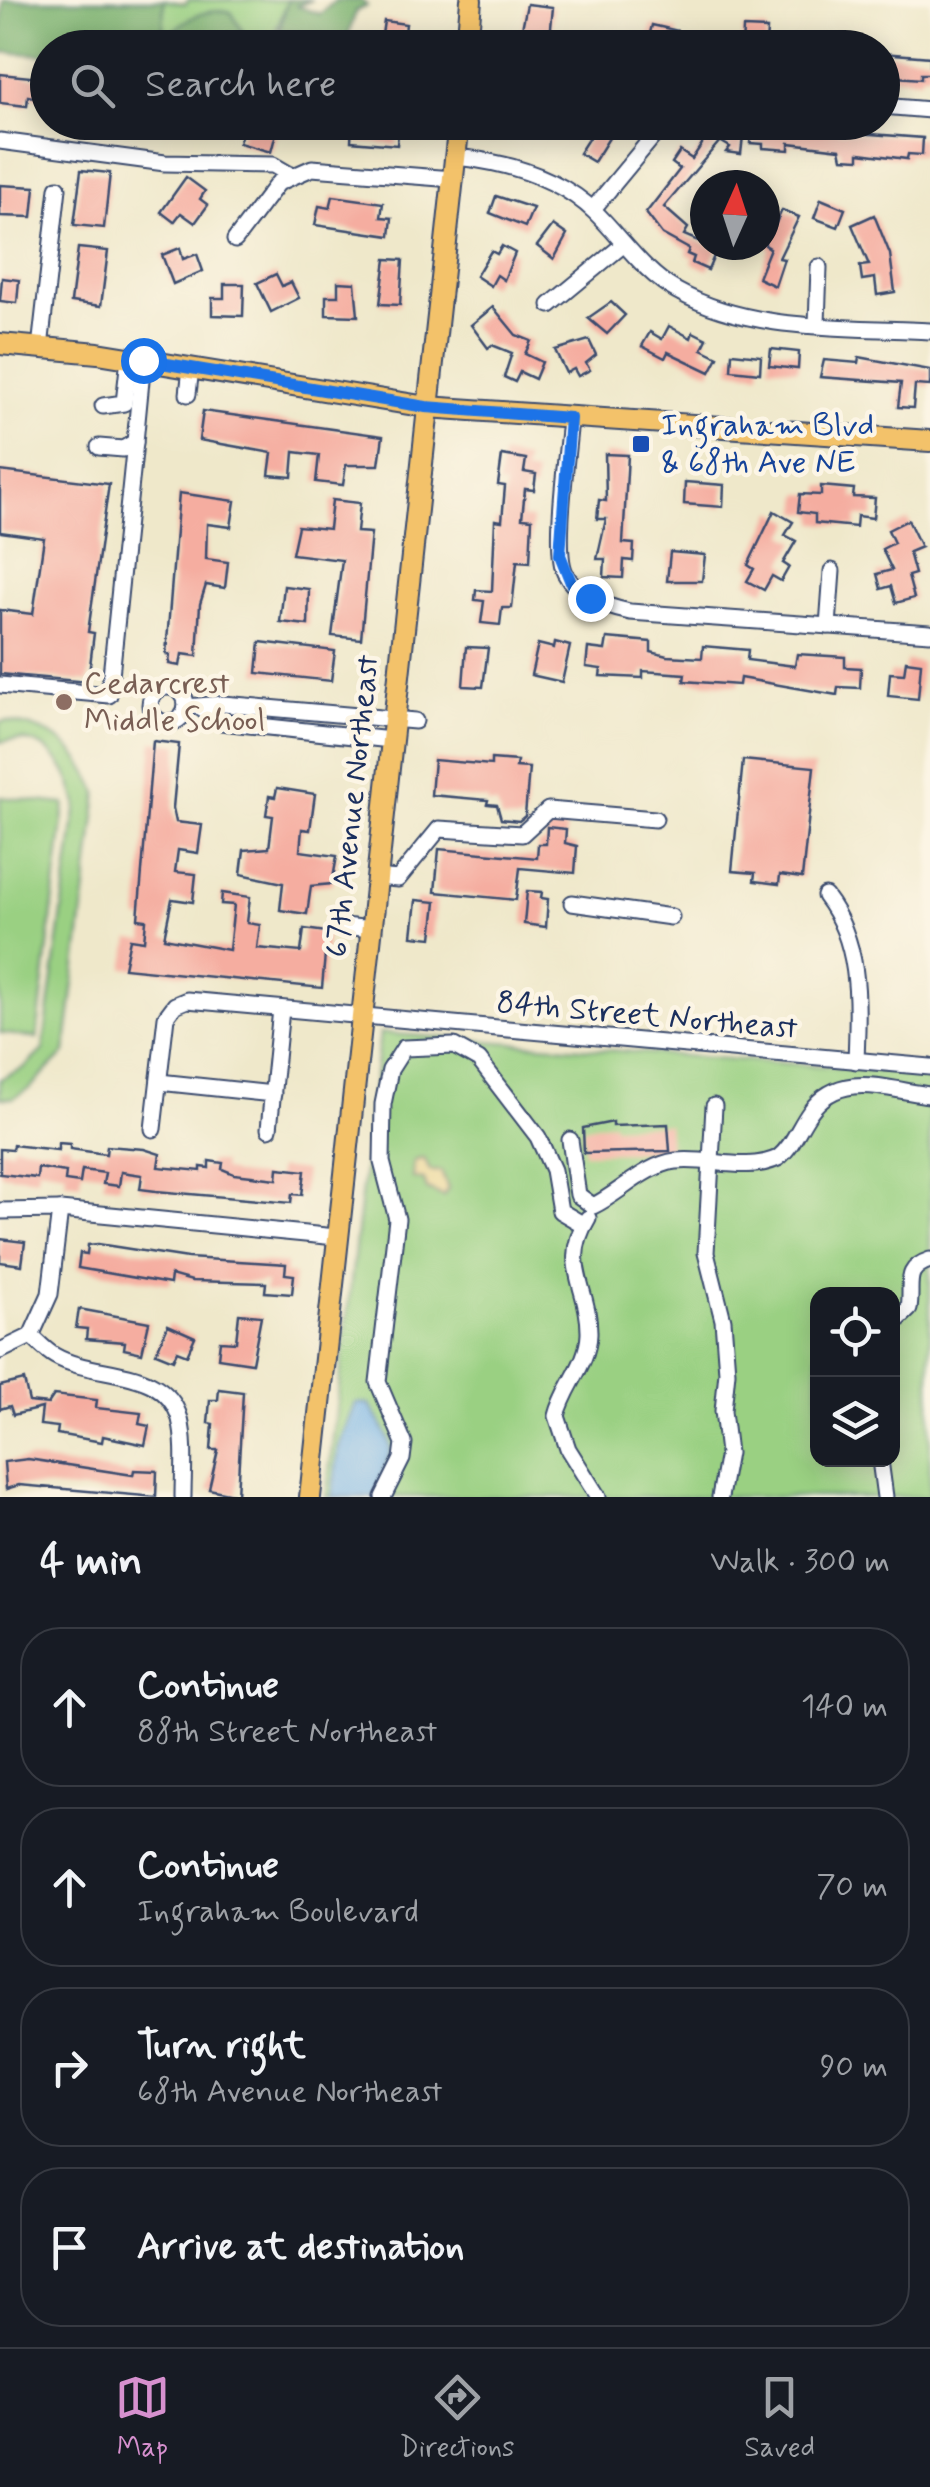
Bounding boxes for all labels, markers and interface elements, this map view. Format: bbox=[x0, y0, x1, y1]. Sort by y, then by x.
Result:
search box bbox=[30, 30, 900, 140]
icon: search bbox=[65, 58, 120, 113]
text: Search here bbox=[145, 61, 336, 110]
north arrow bbox=[690, 170, 780, 260]
route start bbox=[121, 338, 167, 384]
place label: Ingraham Blvd & 68th Ave NE bbox=[661, 405, 874, 484]
marker: Ingraham Blvd & 68th Ave NE bbox=[630, 433, 652, 455]
route end bbox=[568, 576, 614, 622]
street label: 67th Avenue Northeast bbox=[316, 653, 390, 959]
place label: Cedarcrest Middle School bbox=[84, 663, 266, 742]
marker: Cedarcrest Middle School bbox=[53, 691, 75, 713]
street label: 84th Street Northeast bbox=[495, 982, 799, 1050]
map controls bbox=[810, 1287, 900, 1467]
button: locate bbox=[810, 1287, 900, 1377]
button: layers bbox=[810, 1377, 900, 1467]
text: 4 min bbox=[40, 1535, 142, 1590]
text: Walk · 300 m bbox=[710, 1541, 890, 1583]
text: Continue bbox=[137, 1662, 279, 1711]
icon: ahead bbox=[42, 1680, 97, 1735]
text: 140 m bbox=[801, 1686, 888, 1728]
text: 88th Street Northeast bbox=[137, 1711, 437, 1753]
text: Continue bbox=[137, 1842, 279, 1891]
icon: ahead bbox=[42, 1860, 97, 1915]
text: 70 m bbox=[816, 1866, 888, 1908]
text: Ingraham Boulevard bbox=[137, 1891, 419, 1933]
text: Turn right bbox=[137, 2022, 306, 2071]
icon: right bbox=[42, 2040, 97, 2095]
text: 90 m bbox=[820, 2046, 888, 2088]
text: 68th Avenue Northeast bbox=[137, 2071, 443, 2113]
icon: arrive bbox=[42, 2220, 97, 2275]
text: Arrive at destination bbox=[137, 2223, 464, 2272]
tab: Map bbox=[115, 2370, 170, 2467]
tab: Directions bbox=[400, 2370, 515, 2467]
tab: Saved bbox=[744, 2370, 815, 2467]

